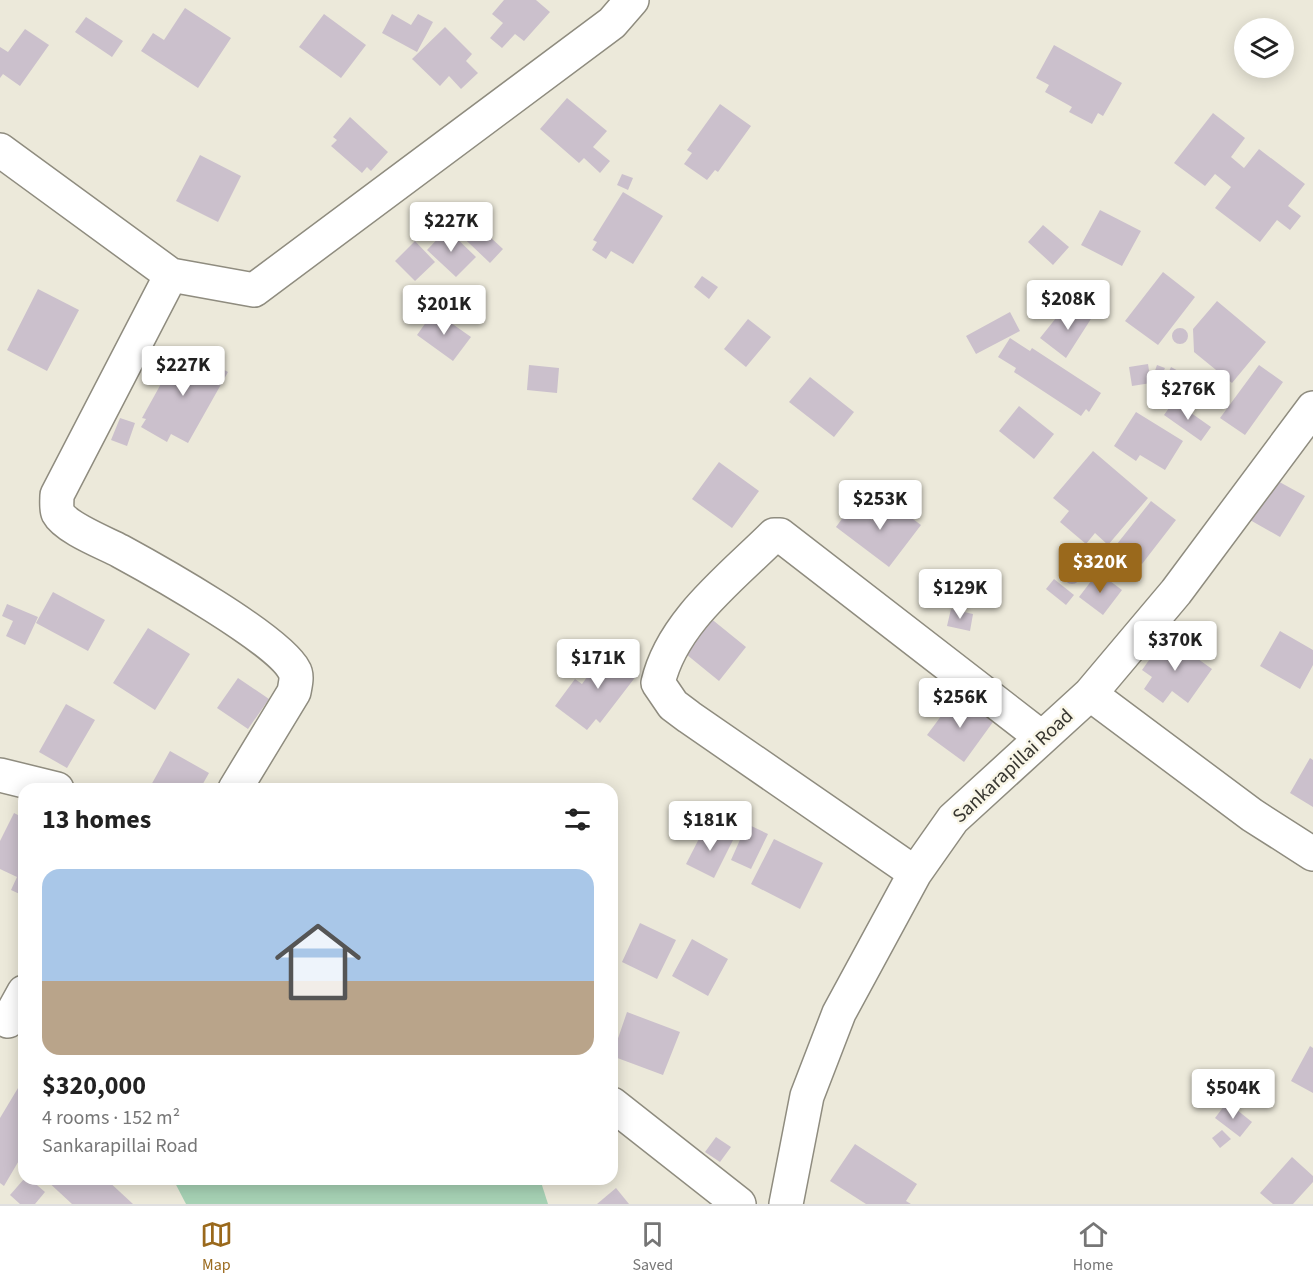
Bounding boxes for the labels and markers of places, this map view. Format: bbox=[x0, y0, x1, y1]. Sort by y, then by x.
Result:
pin: $227K bbox=[409, 202, 493, 253]
pin: $208K bbox=[1026, 280, 1110, 331]
pin: $201K bbox=[402, 285, 486, 336]
pin: $227K bbox=[141, 346, 225, 397]
pin: $276K bbox=[1146, 370, 1230, 421]
pin: $253K bbox=[838, 480, 922, 531]
pin: $320K bbox=[1058, 543, 1142, 594]
pin: $129K bbox=[918, 569, 1002, 620]
pin: $370K bbox=[1133, 621, 1217, 672]
pin: $171K bbox=[556, 639, 640, 690]
pin: $256K bbox=[918, 678, 1002, 729]
pin: $181K bbox=[668, 801, 752, 852]
pin: $504K bbox=[1191, 1069, 1275, 1120]

